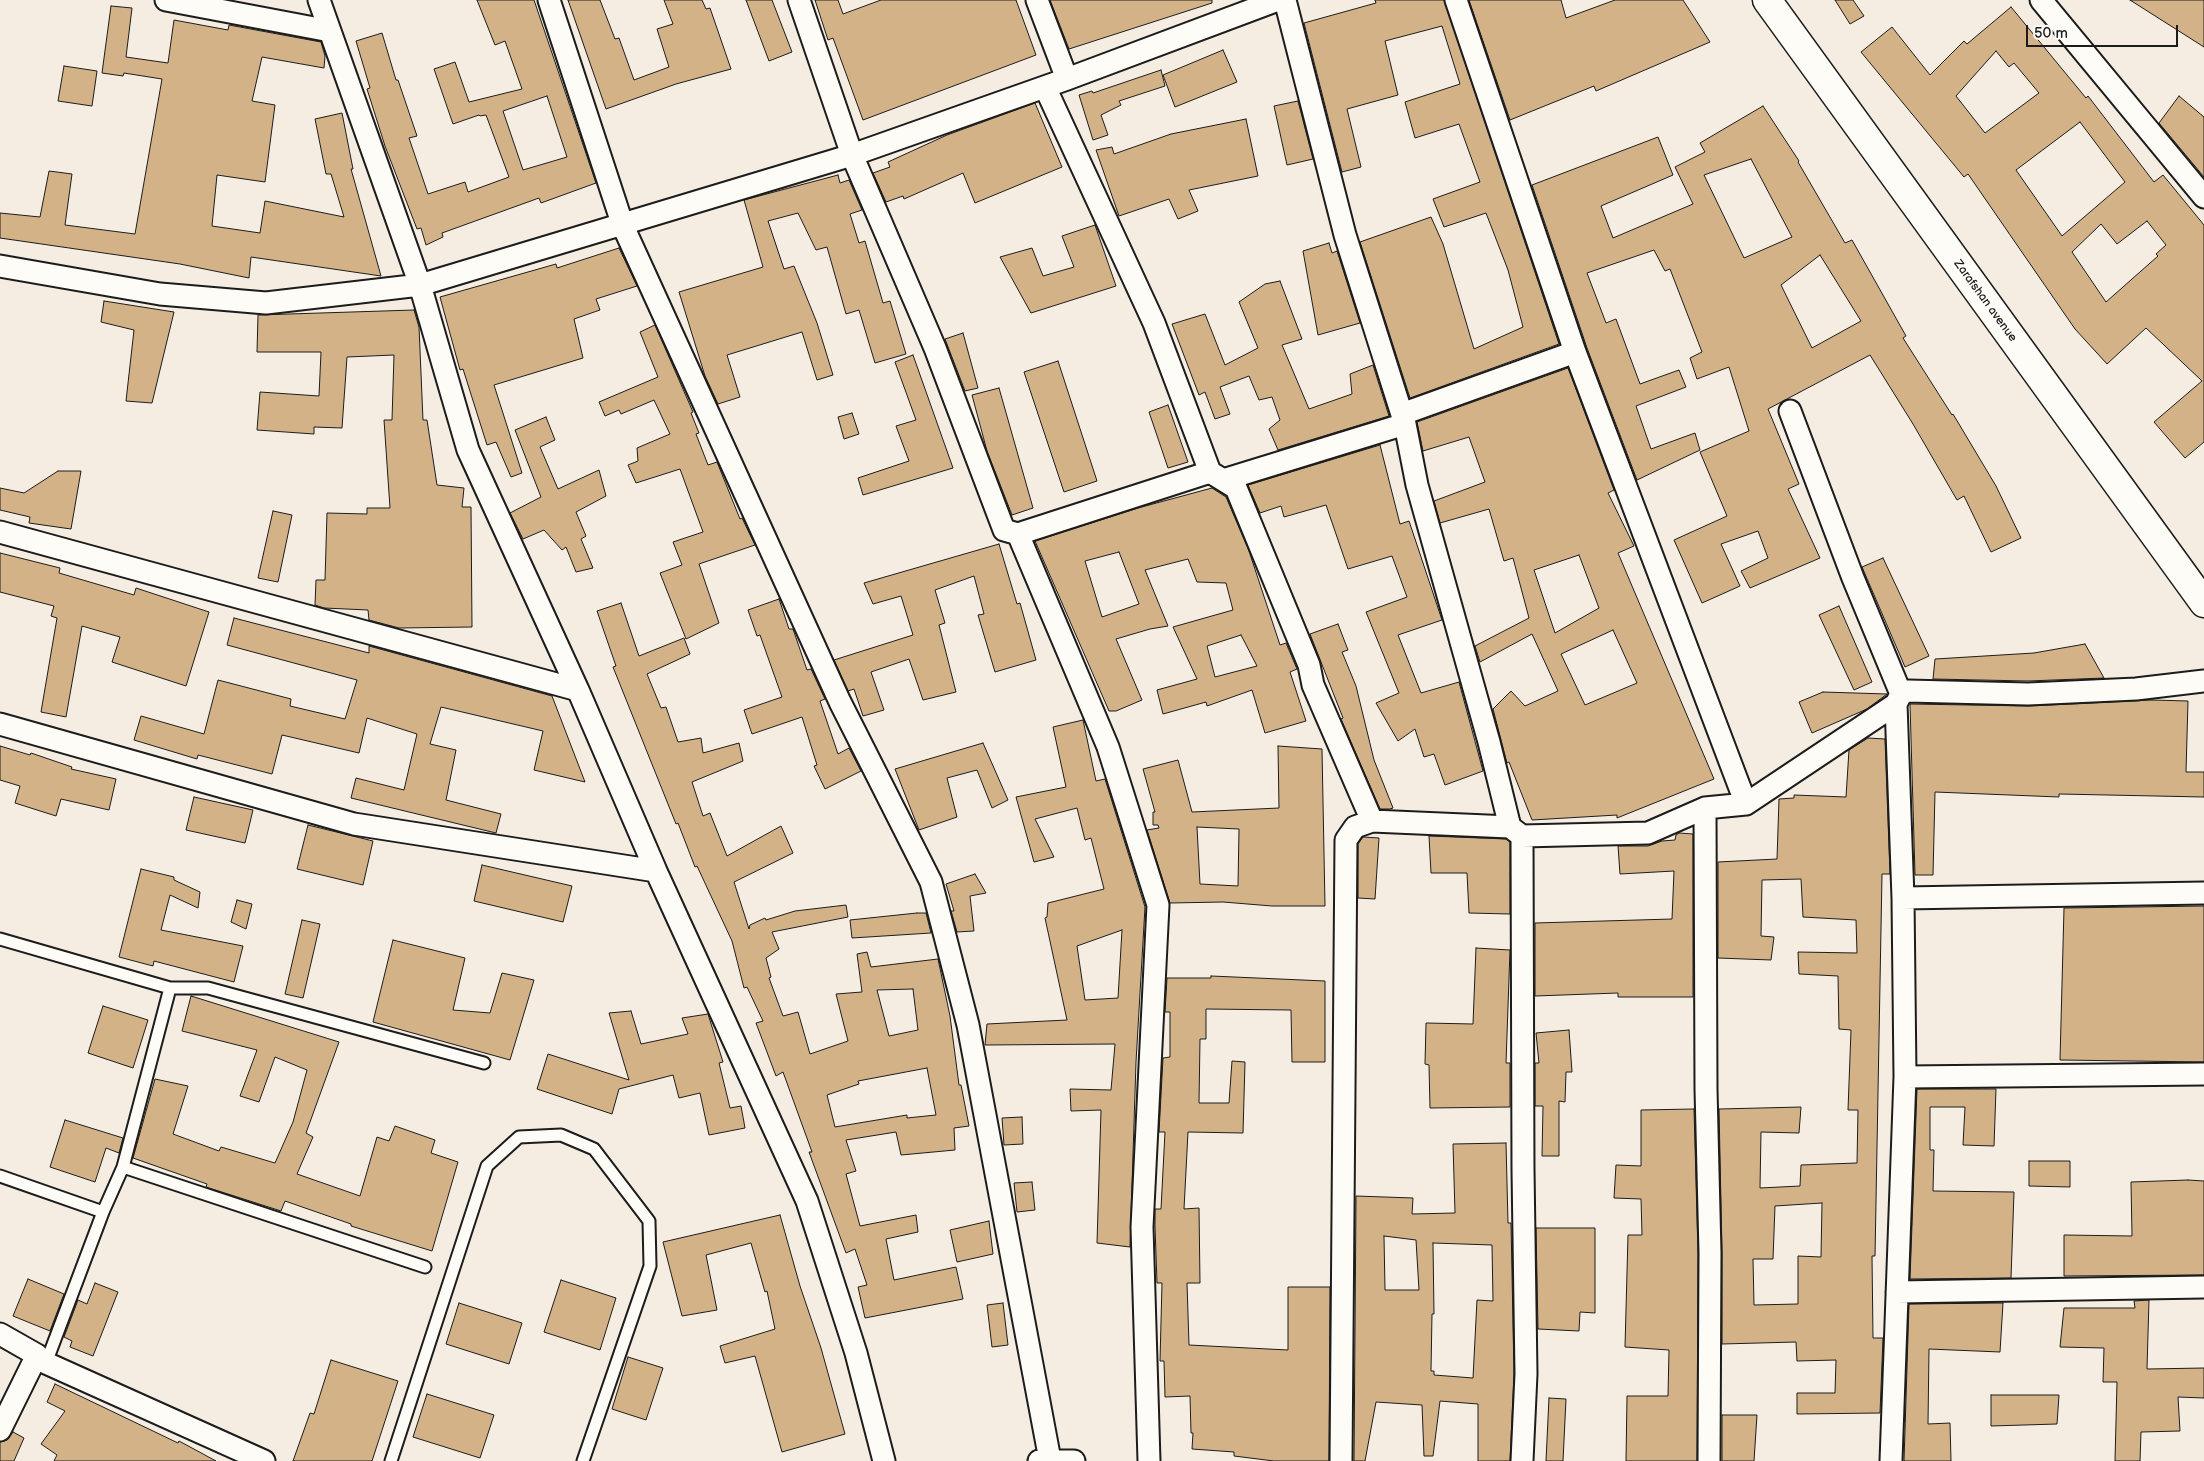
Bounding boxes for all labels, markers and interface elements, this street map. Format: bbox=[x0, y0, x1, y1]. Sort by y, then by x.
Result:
scale bar bbox=[2029, 15, 2182, 47]
text: 50 m bbox=[2034, 24, 2068, 43]
street label: Zarafshan avenue bbox=[1950, 257, 2020, 345]

